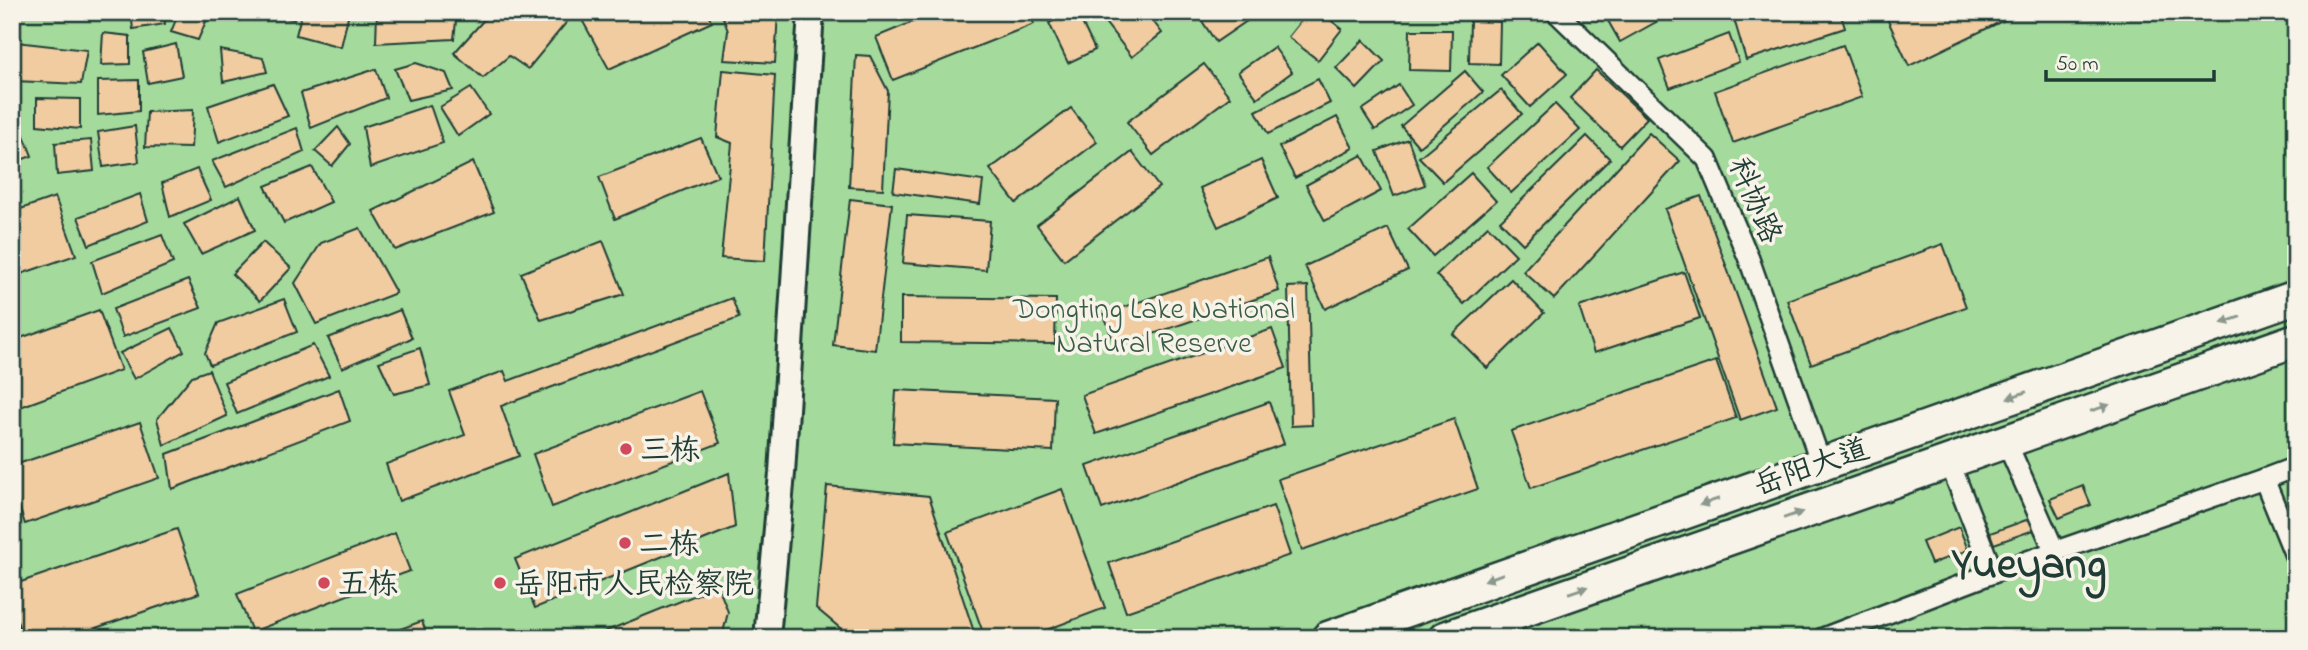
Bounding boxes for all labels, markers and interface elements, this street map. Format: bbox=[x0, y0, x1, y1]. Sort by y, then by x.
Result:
scale bar bbox=[2046, 38, 2214, 82]
text: 50 m bbox=[2056, 50, 2099, 80]
street label: 科协路 bbox=[1715, 151, 1791, 251]
park label: Dongting Lake National Natural Reserve bbox=[1012, 289, 1295, 367]
one-way arrow bbox=[2221, 315, 2242, 326]
one-way arrow bbox=[2006, 390, 2027, 401]
one-way arrow bbox=[2090, 402, 2111, 413]
street label: 岳阳大道 bbox=[1748, 429, 1876, 509]
place label: 三栋 bbox=[640, 430, 700, 474]
marker: 三栋 bbox=[618, 441, 634, 457]
one-way arrow bbox=[1699, 497, 1720, 508]
one-way arrow bbox=[1783, 509, 1804, 520]
place label: 二栋 bbox=[639, 524, 699, 568]
district label: Yueyang bbox=[1951, 534, 2106, 599]
marker: 二栋 bbox=[617, 535, 633, 551]
place label: 五栋 bbox=[338, 564, 398, 608]
place label: 岳阳市人民检察院 bbox=[514, 564, 754, 608]
one-way arrow bbox=[1484, 572, 1505, 583]
marker: 五栋 bbox=[316, 575, 332, 591]
marker: 岳阳市人民检察院 bbox=[492, 575, 508, 591]
one-way arrow bbox=[1568, 584, 1589, 595]

